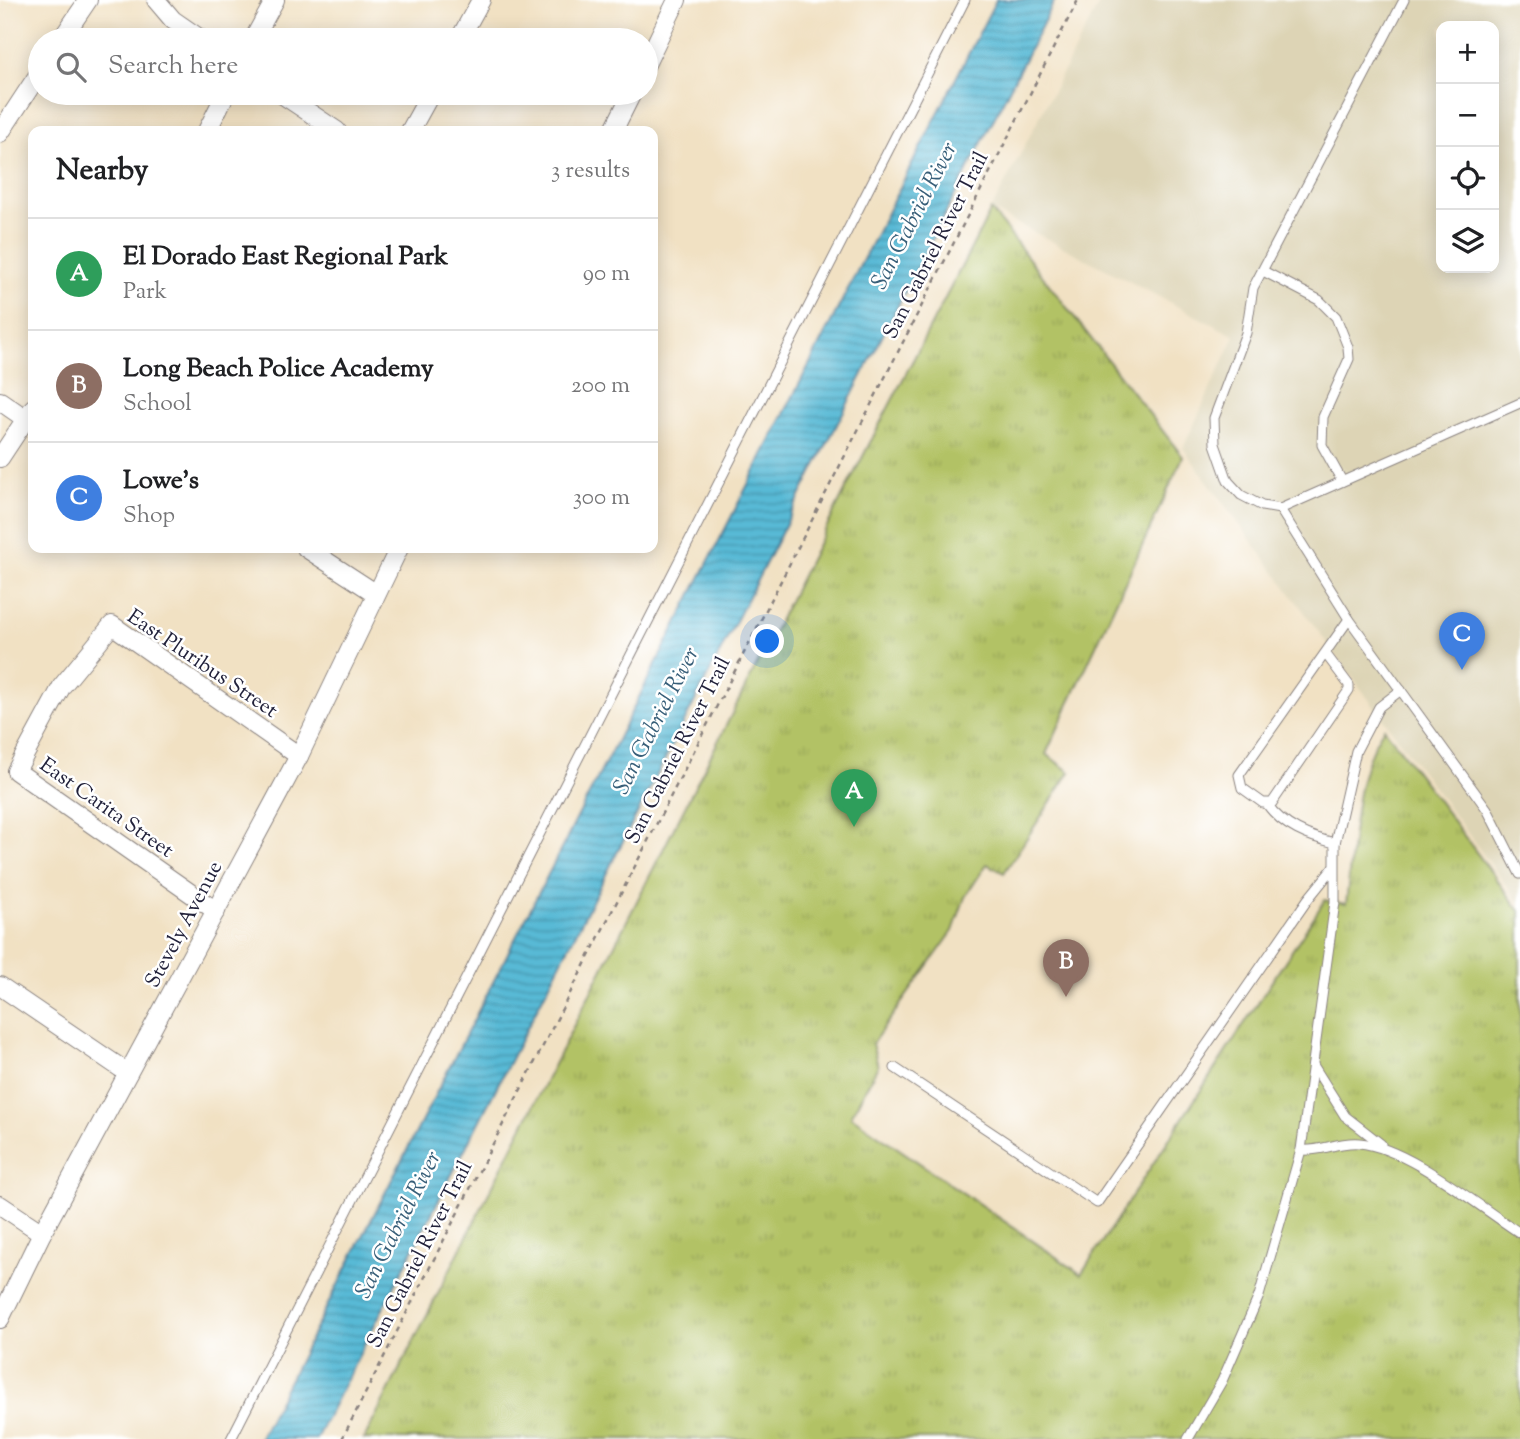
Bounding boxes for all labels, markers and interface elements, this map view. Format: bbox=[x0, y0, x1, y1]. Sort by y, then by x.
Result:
map controls bbox=[1436, 21, 1499, 273]
button: + bbox=[1436, 21, 1499, 84]
search box bbox=[28, 28, 658, 105]
icon: search bbox=[52, 48, 90, 86]
text: Search here bbox=[108, 48, 238, 85]
button: − bbox=[1436, 84, 1499, 147]
water label: San Gabriel River bbox=[864, 137, 967, 296]
street label: San Gabriel River Trail bbox=[876, 147, 997, 345]
button: locate bbox=[1436, 147, 1499, 210]
text: Nearby bbox=[56, 150, 148, 193]
text: 3 results bbox=[551, 155, 630, 188]
button: layers bbox=[1436, 210, 1499, 273]
text: El Dorado East Regional Park bbox=[123, 239, 448, 276]
text: A bbox=[70, 258, 88, 291]
text: 90 m bbox=[583, 258, 630, 291]
text: Park bbox=[123, 276, 167, 309]
text: Long Beach Police Academy bbox=[123, 351, 434, 388]
text: B bbox=[72, 370, 86, 403]
text: 200 m bbox=[571, 370, 630, 403]
text: School bbox=[123, 388, 192, 421]
text: Lowe's bbox=[123, 463, 199, 500]
text: C bbox=[70, 482, 88, 515]
text: 300 m bbox=[573, 482, 630, 515]
text: Shop bbox=[123, 500, 175, 533]
street label: East Pluribus Street bbox=[121, 603, 283, 726]
pin: C bbox=[1439, 612, 1485, 670]
your location bbox=[750, 624, 784, 658]
water label: San Gabriel River bbox=[606, 642, 709, 801]
street label: San Gabriel River Trail bbox=[618, 652, 739, 850]
street label: East Carita Street bbox=[33, 751, 179, 866]
pin: A bbox=[831, 769, 877, 827]
street label: Stevely Avenue bbox=[139, 856, 231, 994]
pin: B bbox=[1043, 939, 1089, 997]
water label: San Gabriel River bbox=[348, 1146, 451, 1305]
street label: San Gabriel River Trail bbox=[360, 1156, 481, 1354]

